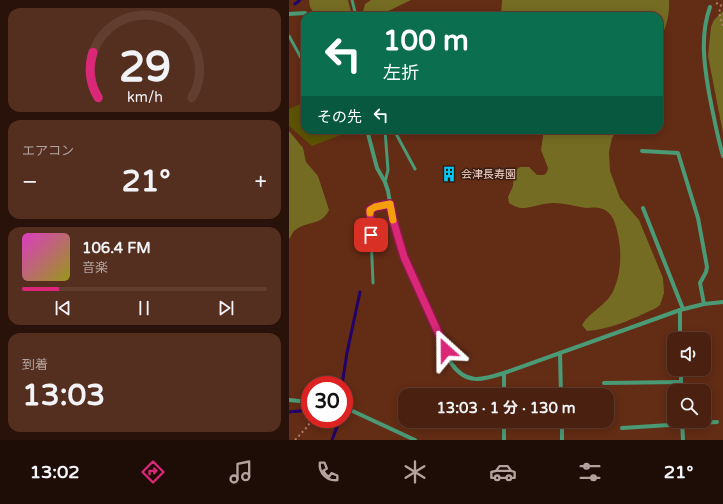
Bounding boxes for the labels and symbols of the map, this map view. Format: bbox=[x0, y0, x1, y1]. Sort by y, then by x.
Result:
building icon: 会津長寿園 bbox=[440, 165, 458, 183]
place label: 会津長寿園 bbox=[461, 168, 516, 181]
pin bbox=[354, 218, 388, 252]
position arrow bbox=[425, 329, 467, 371]
speed limit sign: 30 bbox=[301, 376, 353, 428]

